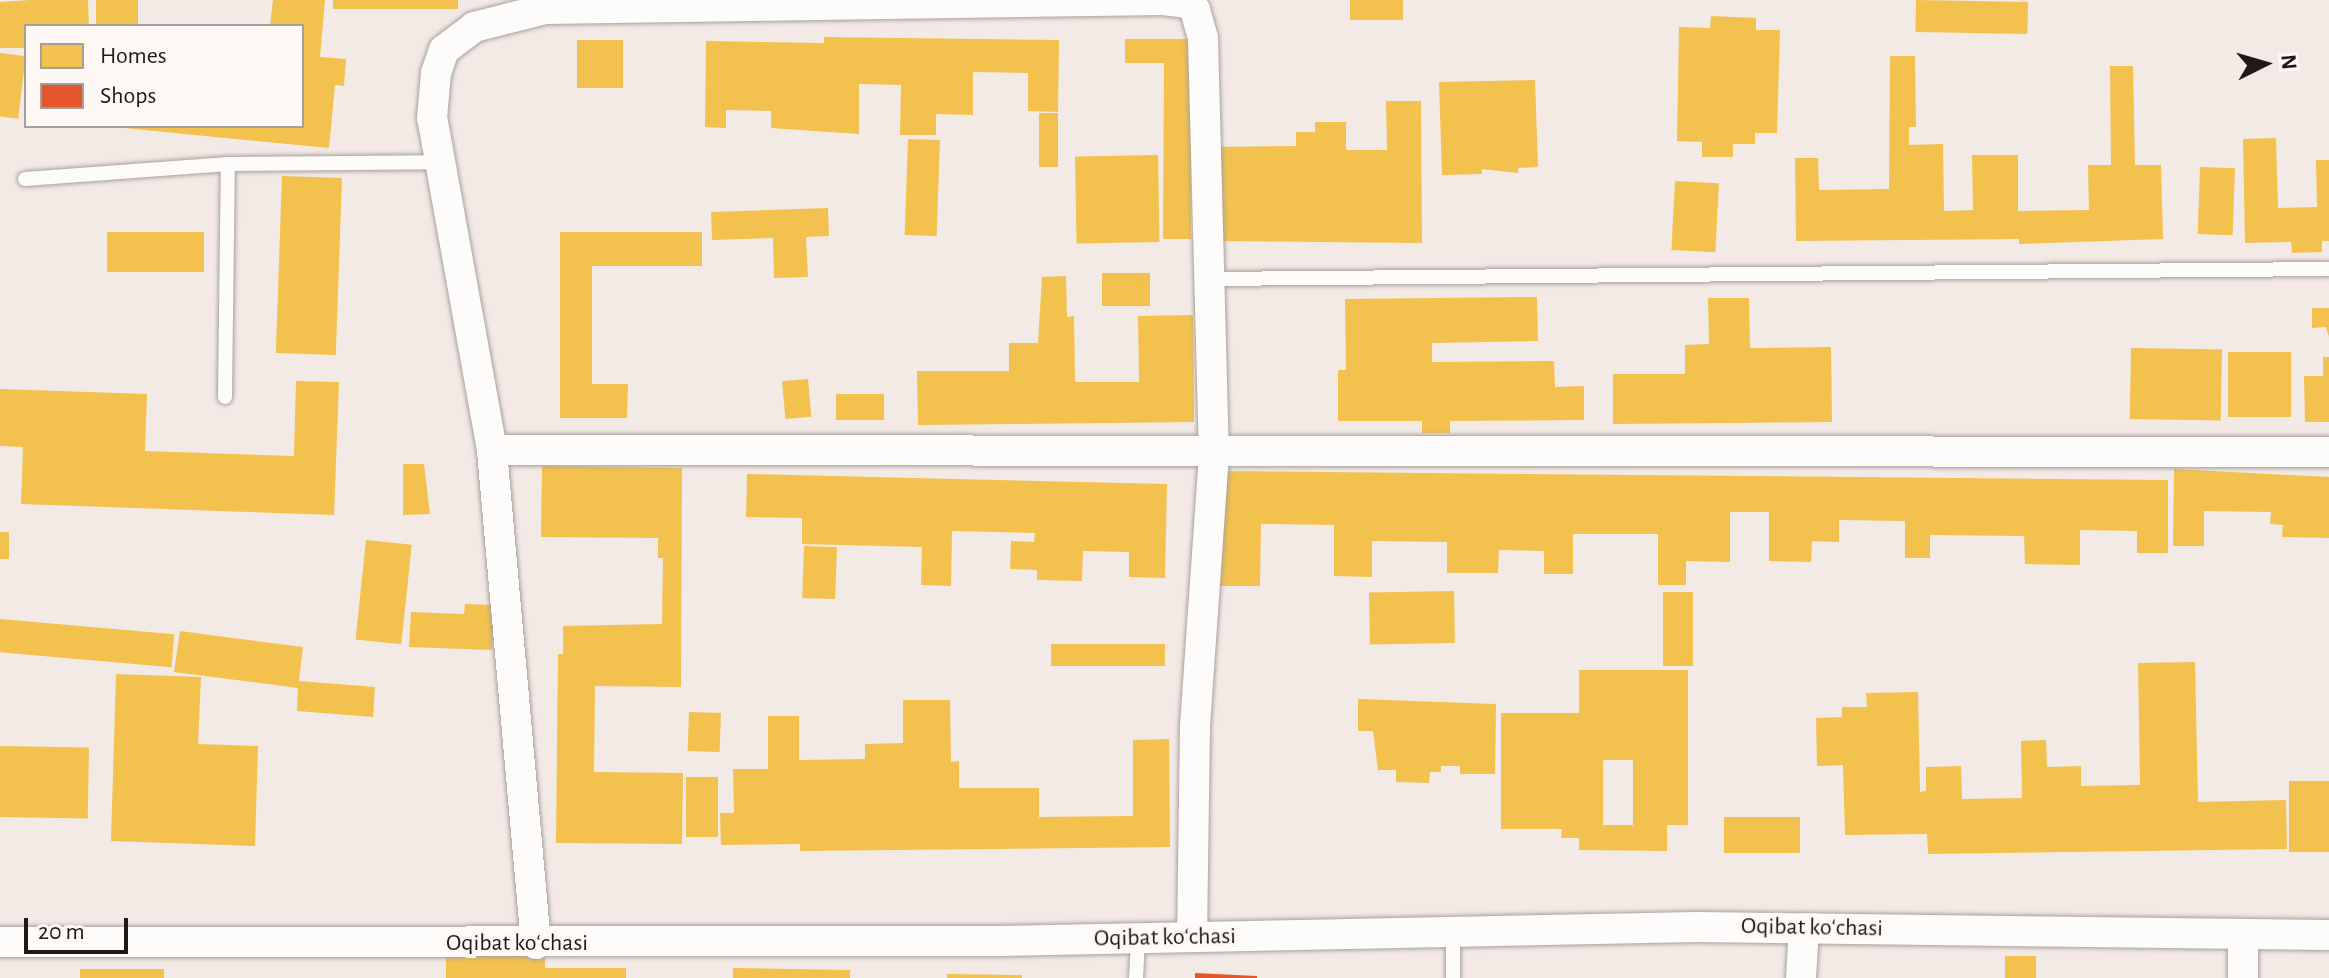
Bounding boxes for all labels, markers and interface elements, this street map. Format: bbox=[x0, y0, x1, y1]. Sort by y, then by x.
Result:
legend bbox=[24, 24, 304, 128]
north arrow bbox=[2225, 24, 2305, 104]
text: Homes bbox=[100, 44, 167, 68]
text: N bbox=[2277, 53, 2301, 70]
text: Shops bbox=[100, 84, 156, 108]
scale bar bbox=[28, 902, 132, 952]
street label: Oqibat koʻchasi bbox=[1741, 912, 1883, 944]
text: 20 m bbox=[38, 920, 85, 944]
street label: Oqibat koʻchasi bbox=[1094, 922, 1236, 954]
street label: Oqibat koʻchasi bbox=[446, 930, 588, 958]

